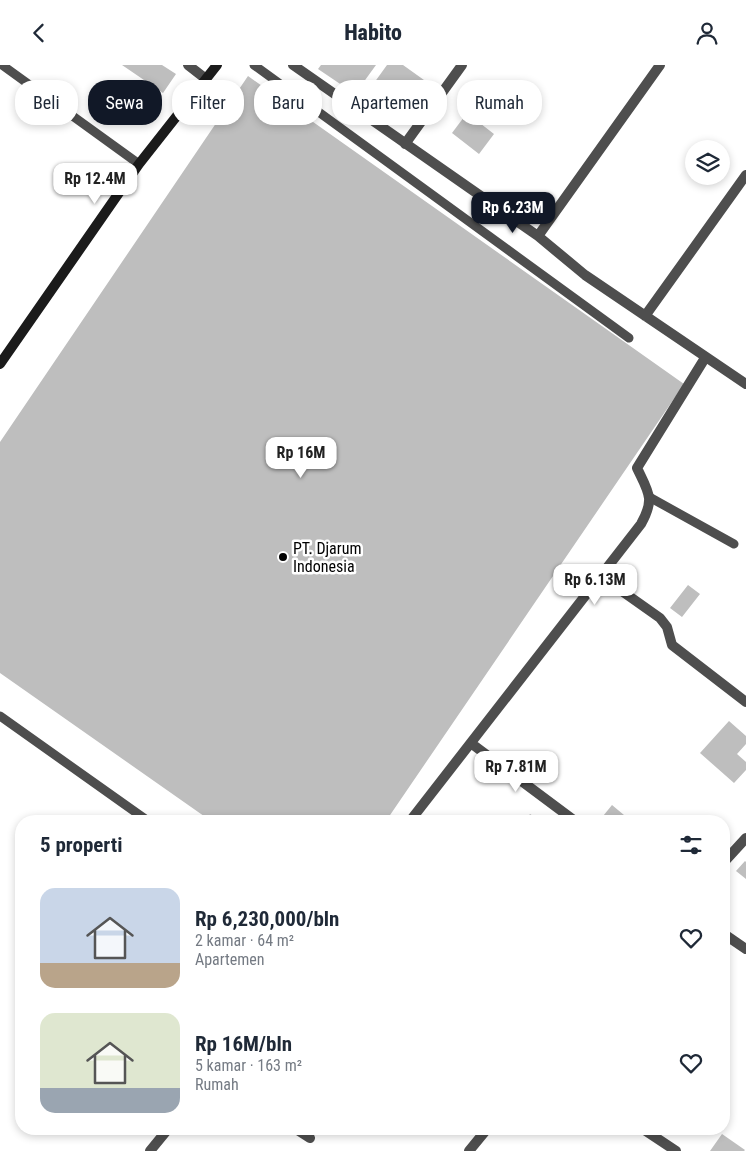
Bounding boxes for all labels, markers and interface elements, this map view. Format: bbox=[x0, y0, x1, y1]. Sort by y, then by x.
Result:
icon: back bbox=[25, 19, 53, 47]
icon: person bbox=[693, 19, 721, 47]
text: Habito bbox=[344, 20, 402, 45]
chip: Beli bbox=[15, 80, 78, 125]
chip: Sewa bbox=[88, 80, 162, 125]
chip: Filter bbox=[172, 80, 244, 125]
chip: Baru bbox=[254, 80, 322, 125]
chip: Apartemen bbox=[332, 80, 447, 125]
chip: Rumah bbox=[457, 80, 542, 125]
map controls bbox=[685, 140, 730, 185]
button: layers bbox=[685, 140, 730, 185]
pin: Rp 12.4M bbox=[43, 163, 147, 205]
text: Rp 12.4M bbox=[64, 169, 126, 188]
pin: Rp 6.23M bbox=[461, 191, 565, 234]
text: Rp 6.23M bbox=[482, 198, 544, 217]
pin: Rp 16M bbox=[260, 437, 342, 479]
text: Rp 16M bbox=[277, 443, 325, 462]
place label: PT. Djarum Indonesia bbox=[293, 539, 361, 576]
marker: PT. Djarum Indonesia bbox=[277, 551, 289, 563]
pin: Rp 6.13M bbox=[543, 563, 647, 606]
text: Rp 6.13M bbox=[564, 570, 626, 589]
pin: Rp 7.81M bbox=[464, 751, 568, 793]
text: Rp 7.81M bbox=[485, 757, 547, 776]
icon: filters bbox=[677, 831, 705, 859]
text: 5 properti bbox=[40, 833, 123, 857]
text: Rp 6,230,000/bln bbox=[195, 907, 339, 931]
icon: home bbox=[80, 908, 140, 968]
icon: heart bbox=[677, 924, 705, 952]
text: 2 kamar · 64 m² bbox=[195, 931, 294, 950]
text: Apartemen bbox=[195, 950, 265, 969]
text: Rp 16M/bln bbox=[195, 1032, 292, 1056]
icon: home bbox=[80, 1033, 140, 1093]
icon: heart bbox=[677, 1049, 705, 1077]
text: 5 kamar · 163 m² bbox=[195, 1056, 302, 1075]
text: Rumah bbox=[195, 1075, 239, 1094]

